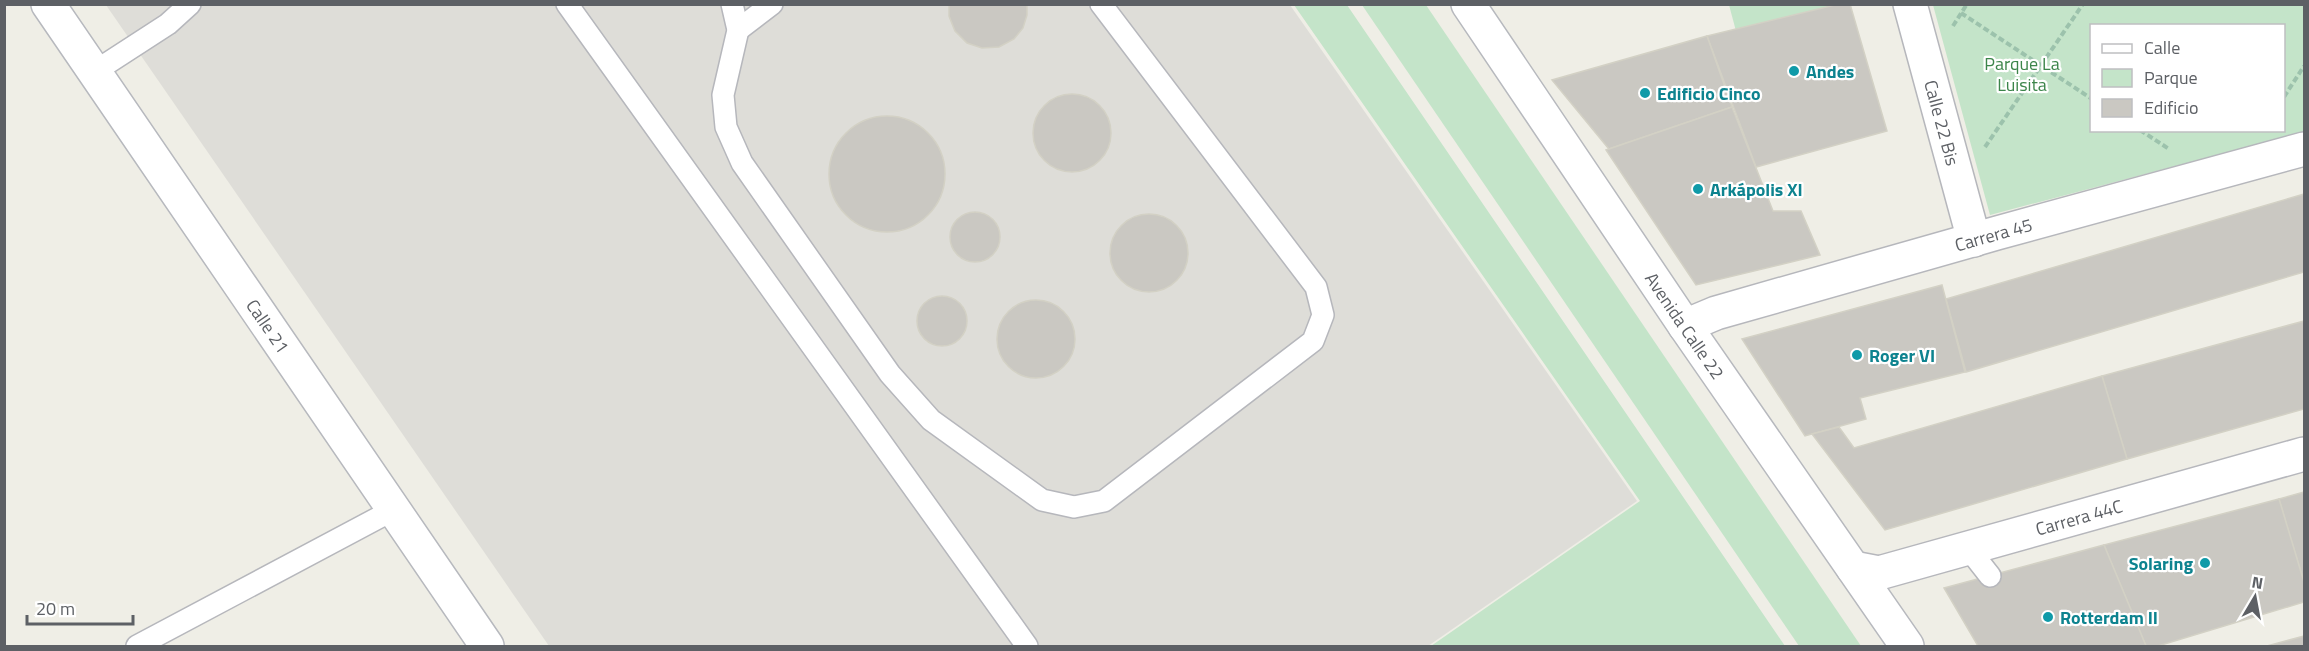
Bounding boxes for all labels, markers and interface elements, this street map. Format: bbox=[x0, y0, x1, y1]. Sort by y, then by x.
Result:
legend bbox=[2090, 24, 2285, 132]
text: Calle bbox=[2144, 34, 2180, 61]
park label: Parque La Luisita bbox=[1984, 50, 2060, 98]
place label: Andes bbox=[1806, 58, 1854, 85]
marker: Andes bbox=[1787, 64, 1801, 78]
text: Parque bbox=[2144, 64, 2198, 91]
street label: Calle 22 Bis bbox=[1918, 77, 1967, 169]
place label: Edificio Cinco bbox=[1657, 80, 1761, 107]
marker: Edificio Cinco bbox=[1638, 86, 1652, 100]
text: Edificio bbox=[2144, 94, 2198, 121]
place label: Arkápolis XI bbox=[1710, 176, 1803, 203]
marker: Arkápolis XI bbox=[1691, 182, 1705, 196]
street label: Carrera 45 bbox=[1951, 210, 2035, 258]
street label: Avenida Calle 22 bbox=[1639, 267, 1731, 385]
street label: Calle 21 bbox=[240, 293, 296, 358]
place label: Roger VI bbox=[1869, 342, 1935, 369]
marker: Roger VI bbox=[1850, 348, 1864, 362]
street label: Carrera 44C bbox=[2032, 492, 2126, 542]
place label: Solaring bbox=[2129, 550, 2193, 577]
marker: Solaring bbox=[2198, 556, 2212, 570]
north arrow bbox=[2225, 567, 2285, 627]
text: N bbox=[2250, 569, 2265, 595]
scale bar bbox=[27, 588, 134, 626]
text: 20 m bbox=[36, 595, 75, 622]
place label: Rotterdam II bbox=[2060, 604, 2158, 631]
marker: Rotterdam II bbox=[2041, 610, 2055, 624]

